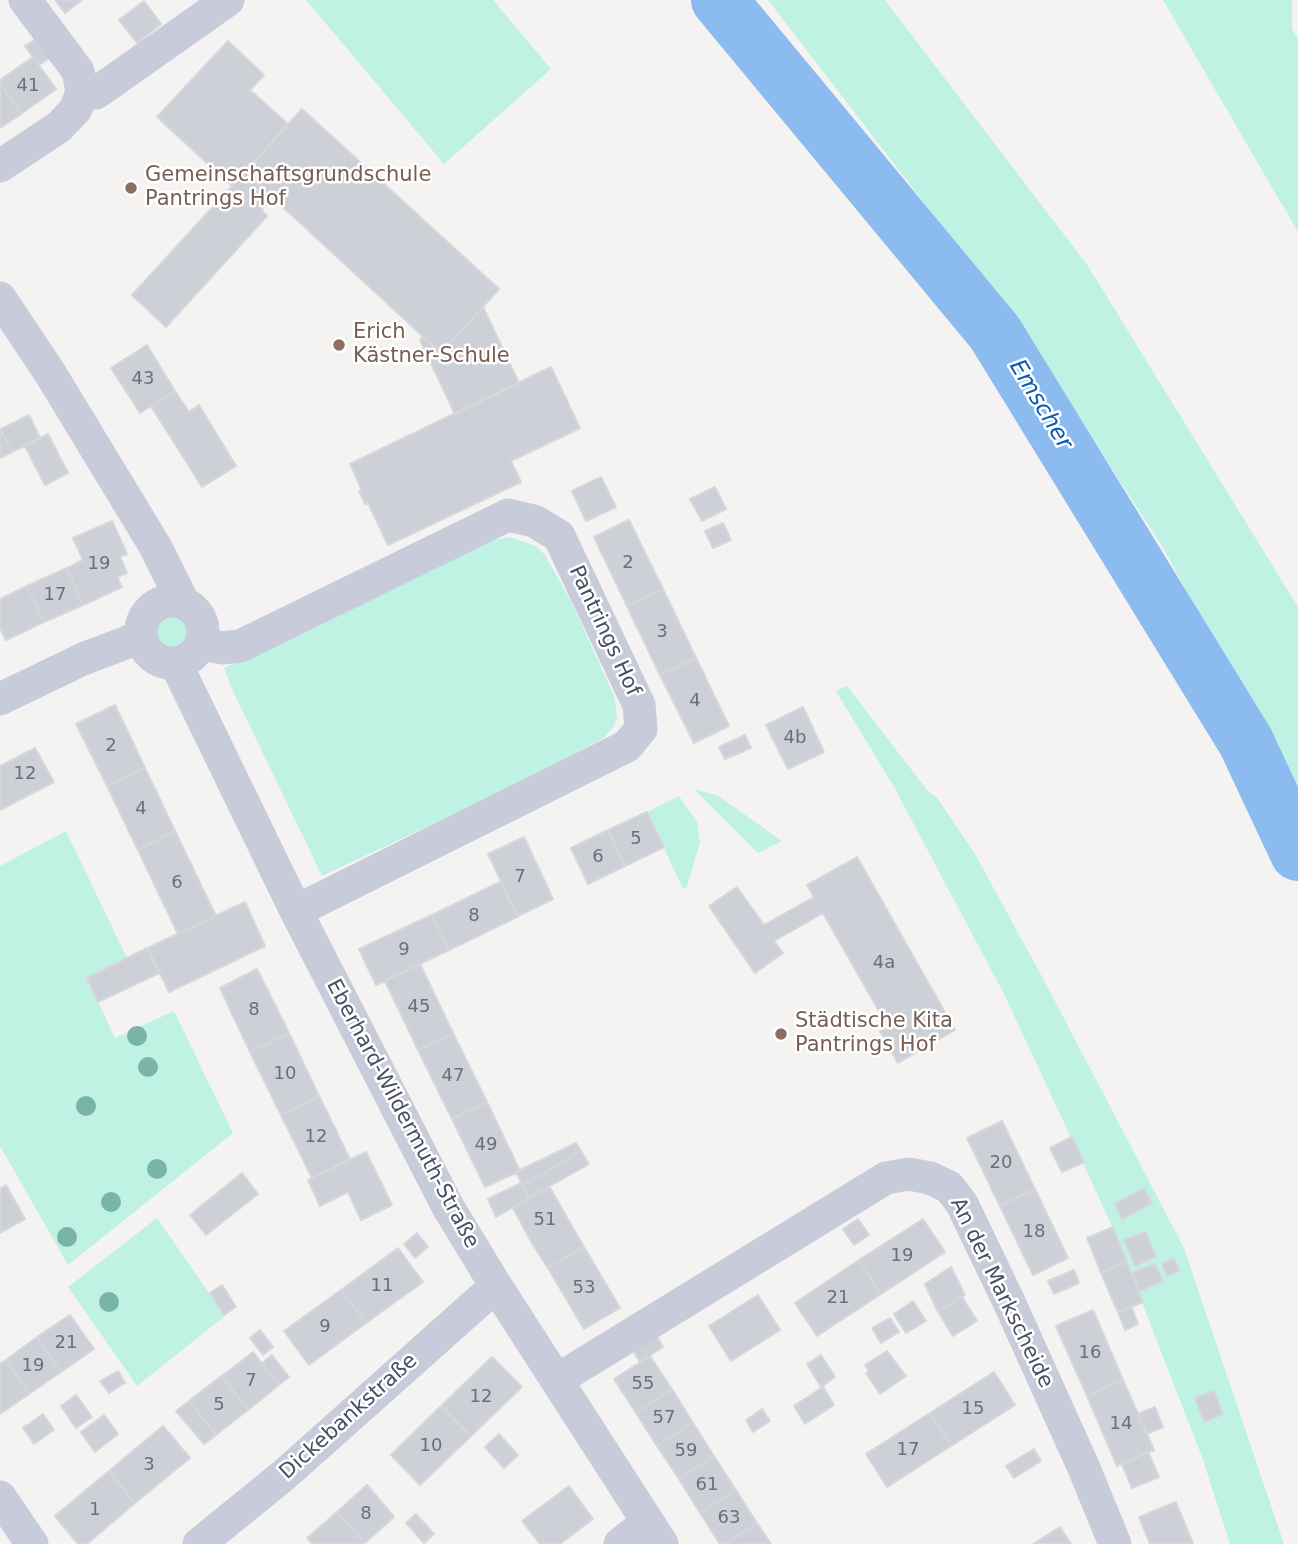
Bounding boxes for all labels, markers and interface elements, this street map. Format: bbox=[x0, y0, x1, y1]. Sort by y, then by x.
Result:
house number: 41 bbox=[17, 75, 39, 97]
place label: Gemeinschaftsgrundschule Pantrings Hof bbox=[145, 163, 431, 213]
marker: Gemeinschaftsgrundschule Pantrings Hof bbox=[123, 180, 139, 196]
place label: Erich Kästner-Schule bbox=[353, 320, 510, 370]
marker: Erich Kästner-Schule bbox=[331, 337, 347, 353]
water label: Emscher bbox=[1002, 355, 1078, 455]
house number: 43 bbox=[132, 368, 154, 390]
house number: 2 bbox=[622, 552, 634, 574]
house number: 19 bbox=[88, 553, 110, 575]
street label: Pantrings Hof bbox=[563, 562, 645, 700]
house number: 17 bbox=[44, 584, 66, 606]
house number: 3 bbox=[656, 621, 668, 643]
house number: 4 bbox=[689, 690, 701, 712]
house number: 4b bbox=[784, 727, 806, 749]
house number: 2 bbox=[105, 735, 117, 757]
house number: 12 bbox=[14, 763, 36, 785]
house number: 4 bbox=[135, 798, 147, 820]
house number: 5 bbox=[630, 828, 642, 850]
house number: 6 bbox=[592, 846, 604, 868]
house number: 7 bbox=[514, 866, 526, 888]
house number: 6 bbox=[171, 872, 183, 894]
house number: 8 bbox=[468, 905, 480, 927]
house number: 9 bbox=[398, 939, 410, 961]
house number: 4a bbox=[873, 952, 895, 974]
street label: Eberhard-Wildermuth-Straße bbox=[320, 975, 484, 1253]
house number: 45 bbox=[408, 996, 430, 1018]
house number: 8 bbox=[248, 999, 260, 1021]
place label: Städtische Kita Pantrings Hof bbox=[795, 1009, 953, 1059]
marker: Städtische Kita Pantrings Hof bbox=[773, 1026, 789, 1042]
house number: 10 bbox=[274, 1063, 296, 1085]
house number: 47 bbox=[442, 1065, 464, 1087]
house number: 12 bbox=[305, 1126, 327, 1148]
house number: 49 bbox=[475, 1134, 497, 1156]
house number: 20 bbox=[990, 1152, 1012, 1174]
street label: An der Markscheide bbox=[944, 1194, 1058, 1392]
house number: 51 bbox=[534, 1209, 556, 1231]
house number: 18 bbox=[1023, 1221, 1045, 1243]
house number: 19 bbox=[891, 1245, 913, 1267]
house number: 11 bbox=[371, 1275, 393, 1297]
house number: 53 bbox=[573, 1277, 595, 1299]
house number: 21 bbox=[827, 1287, 849, 1309]
house number: 9 bbox=[319, 1316, 331, 1338]
house number: 21 bbox=[55, 1332, 77, 1354]
house number: 16 bbox=[1079, 1342, 1101, 1364]
street label: Dickebankstraße bbox=[275, 1349, 423, 1485]
house number: 19 bbox=[22, 1355, 44, 1377]
house number: 7 bbox=[245, 1370, 257, 1392]
house number: 55 bbox=[632, 1373, 654, 1395]
house number: 12 bbox=[470, 1386, 492, 1408]
house number: 5 bbox=[213, 1394, 225, 1416]
house number: 15 bbox=[962, 1398, 984, 1420]
house number: 57 bbox=[653, 1407, 675, 1429]
house number: 14 bbox=[1110, 1413, 1132, 1435]
house number: 10 bbox=[420, 1435, 442, 1457]
house number: 17 bbox=[897, 1439, 919, 1461]
house number: 59 bbox=[675, 1440, 697, 1462]
house number: 3 bbox=[143, 1454, 155, 1476]
house number: 61 bbox=[696, 1474, 718, 1496]
house number: 1 bbox=[89, 1499, 101, 1521]
house number: 8 bbox=[360, 1503, 372, 1525]
house number: 63 bbox=[718, 1507, 740, 1529]

